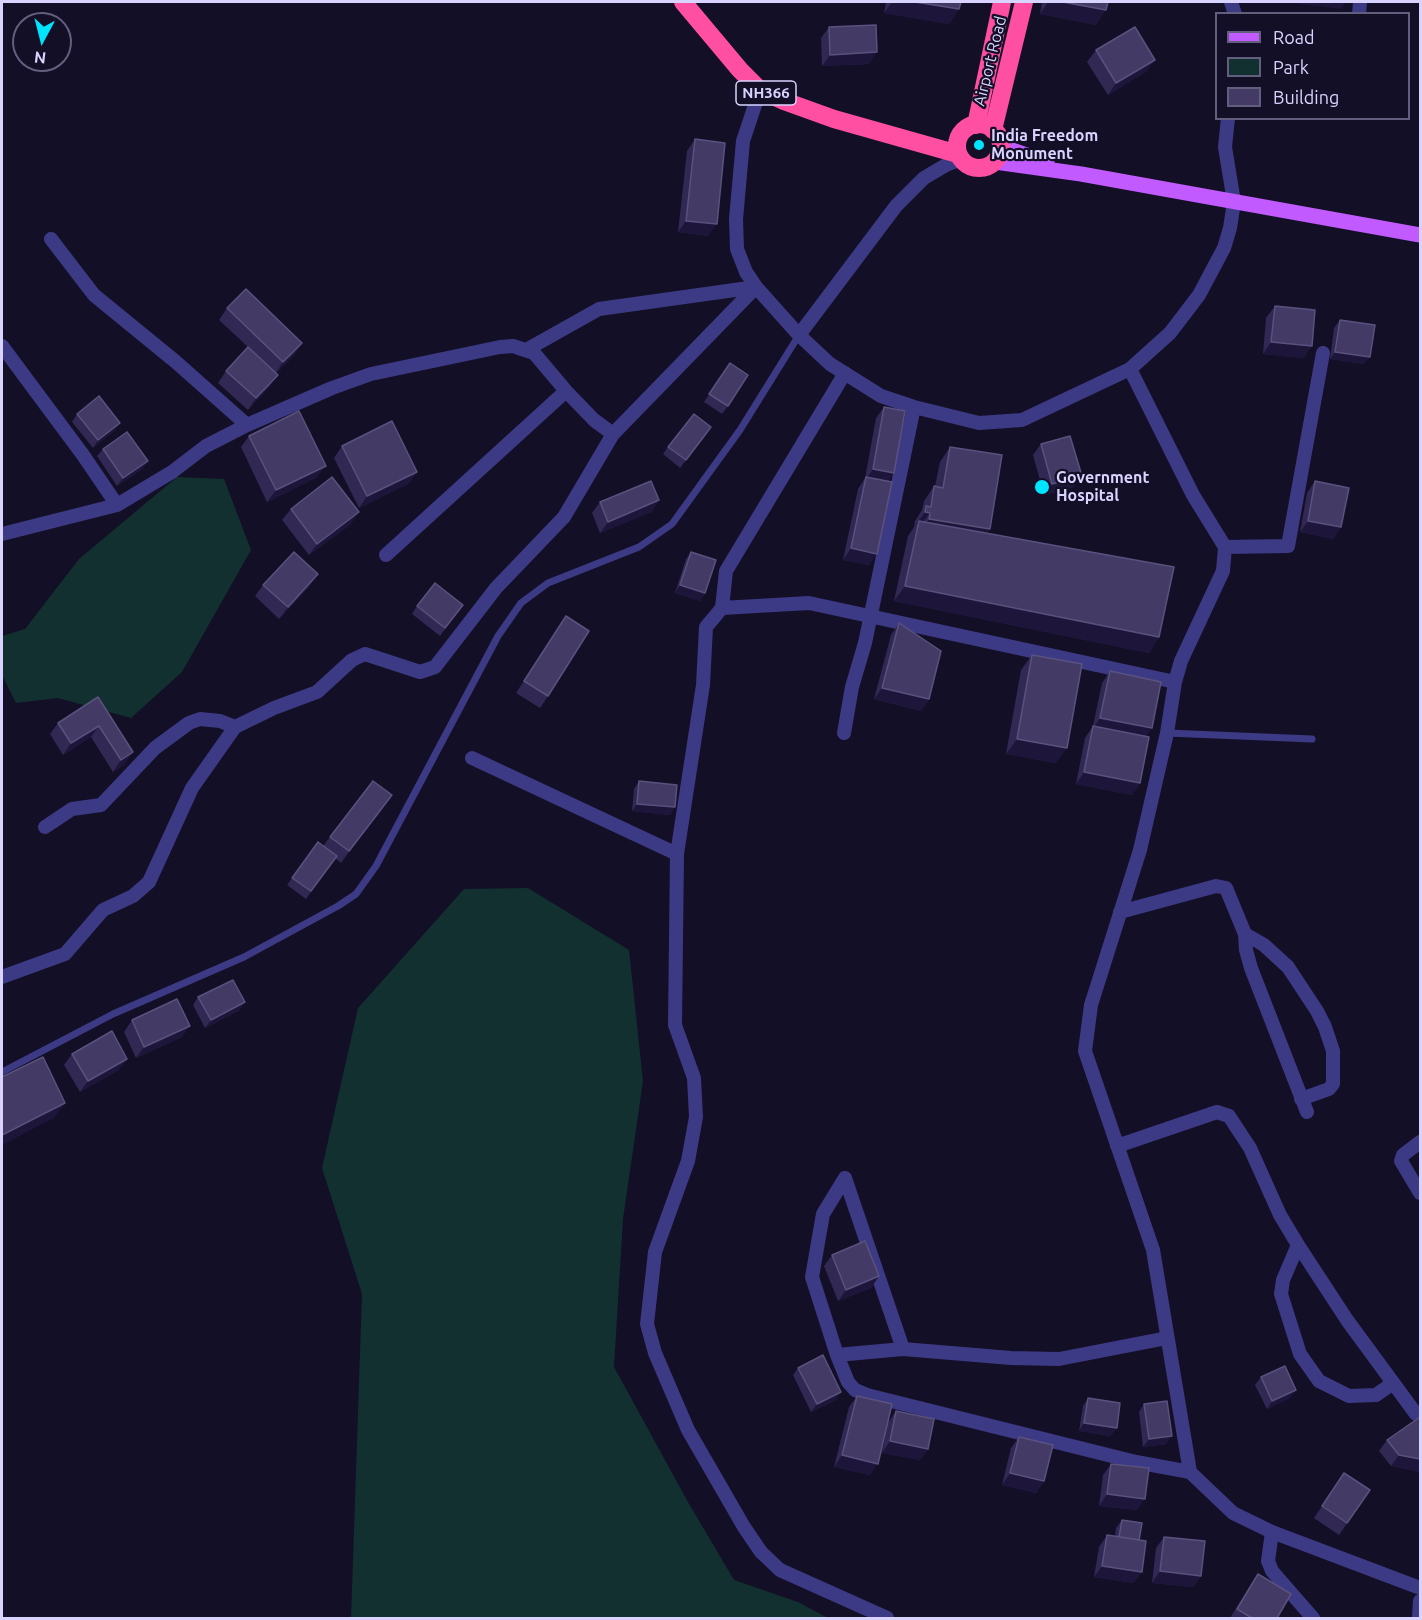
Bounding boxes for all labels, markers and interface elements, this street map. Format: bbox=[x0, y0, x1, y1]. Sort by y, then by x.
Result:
north arrow bbox=[12, 12, 72, 72]
legend bbox=[1215, 12, 1410, 120]
street label: Airport Road bbox=[970, 14, 1010, 108]
text: Road bbox=[1273, 27, 1315, 47]
text: N bbox=[33, 48, 47, 68]
text: Park bbox=[1273, 57, 1309, 77]
road number: NH366 bbox=[736, 81, 796, 105]
text: Building bbox=[1273, 87, 1339, 107]
place label: India Freedom Monument bbox=[991, 126, 1098, 164]
marker: India Freedom Monument bbox=[972, 138, 986, 152]
place label: Government Hospital bbox=[1056, 468, 1149, 506]
marker: Government Hospital bbox=[1033, 478, 1051, 496]

